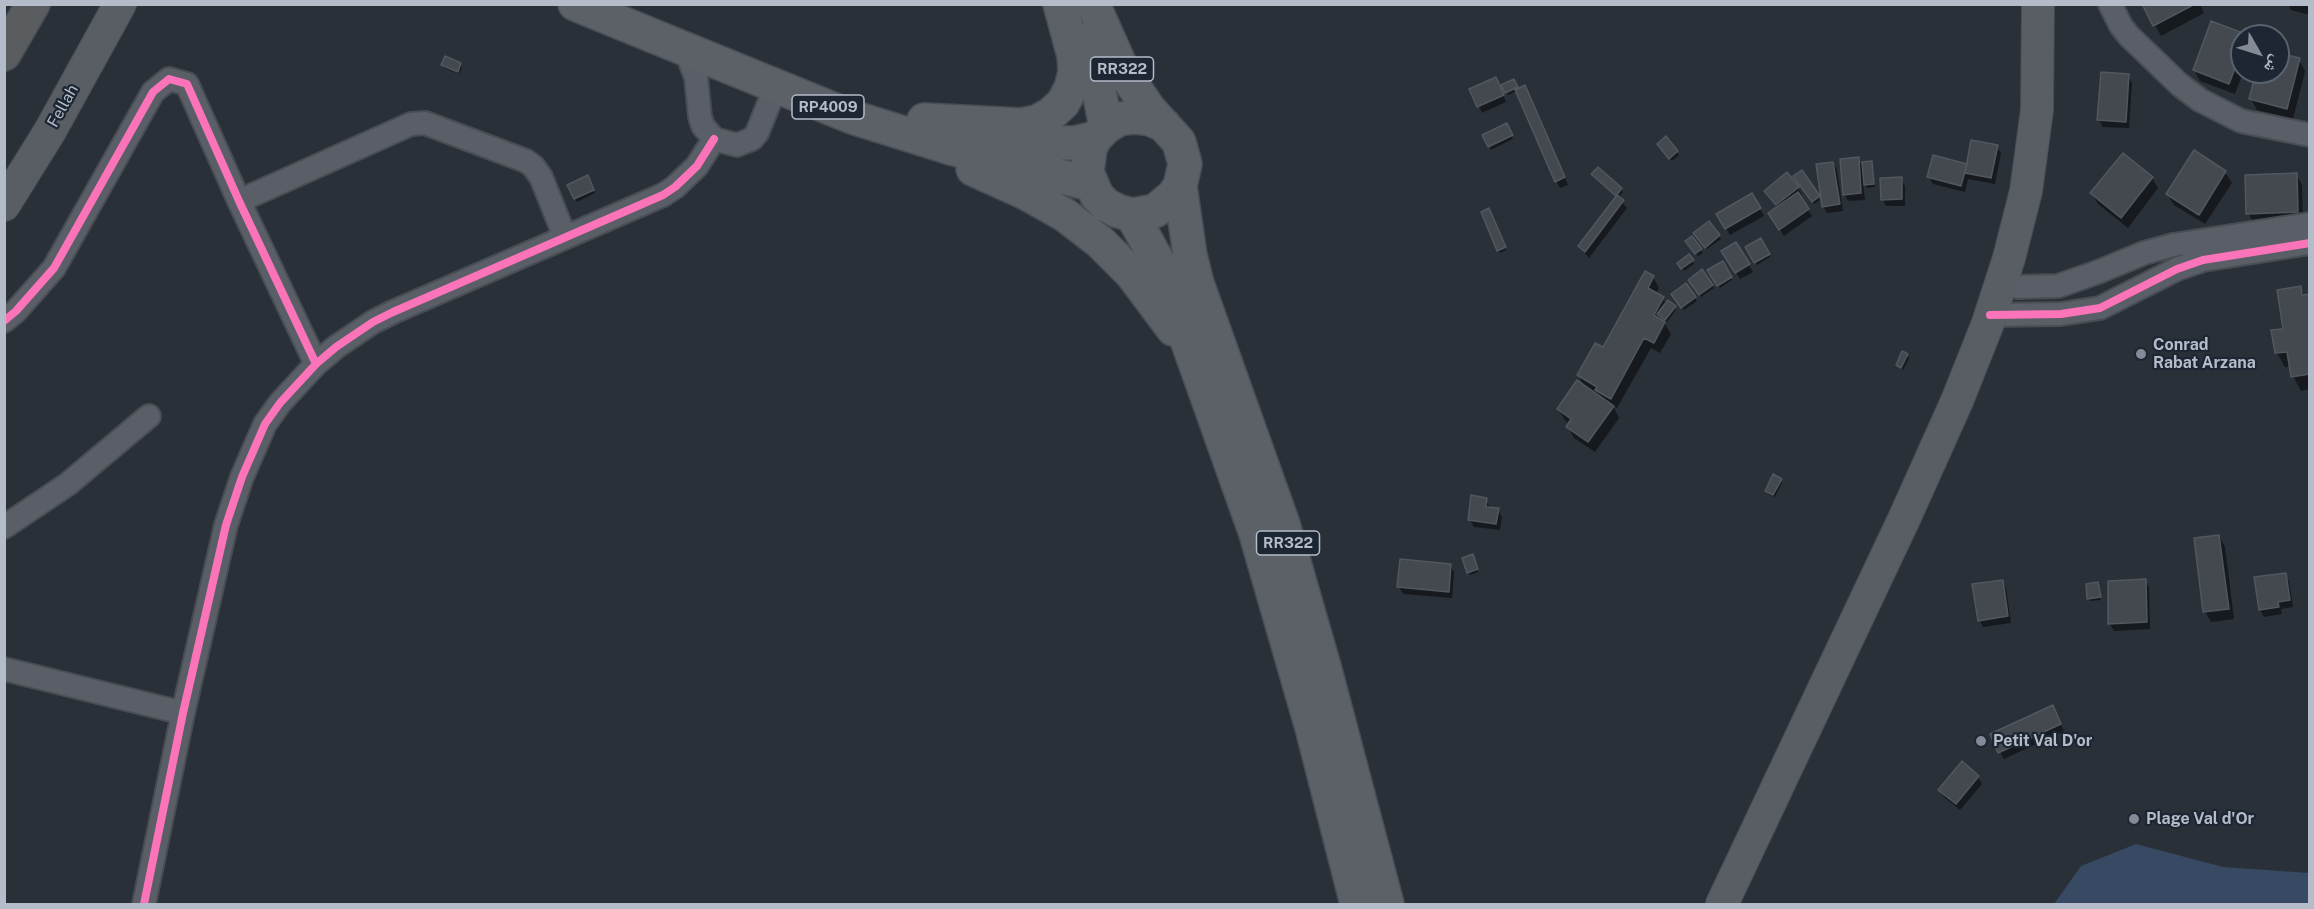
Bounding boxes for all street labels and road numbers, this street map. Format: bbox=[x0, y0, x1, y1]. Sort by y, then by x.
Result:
road number: RR322 bbox=[1090, 57, 1154, 81]
street label: Fellah bbox=[44, 81, 82, 131]
road number: RP4009 bbox=[792, 95, 864, 119]
road number: RR322 bbox=[1256, 531, 1320, 555]

